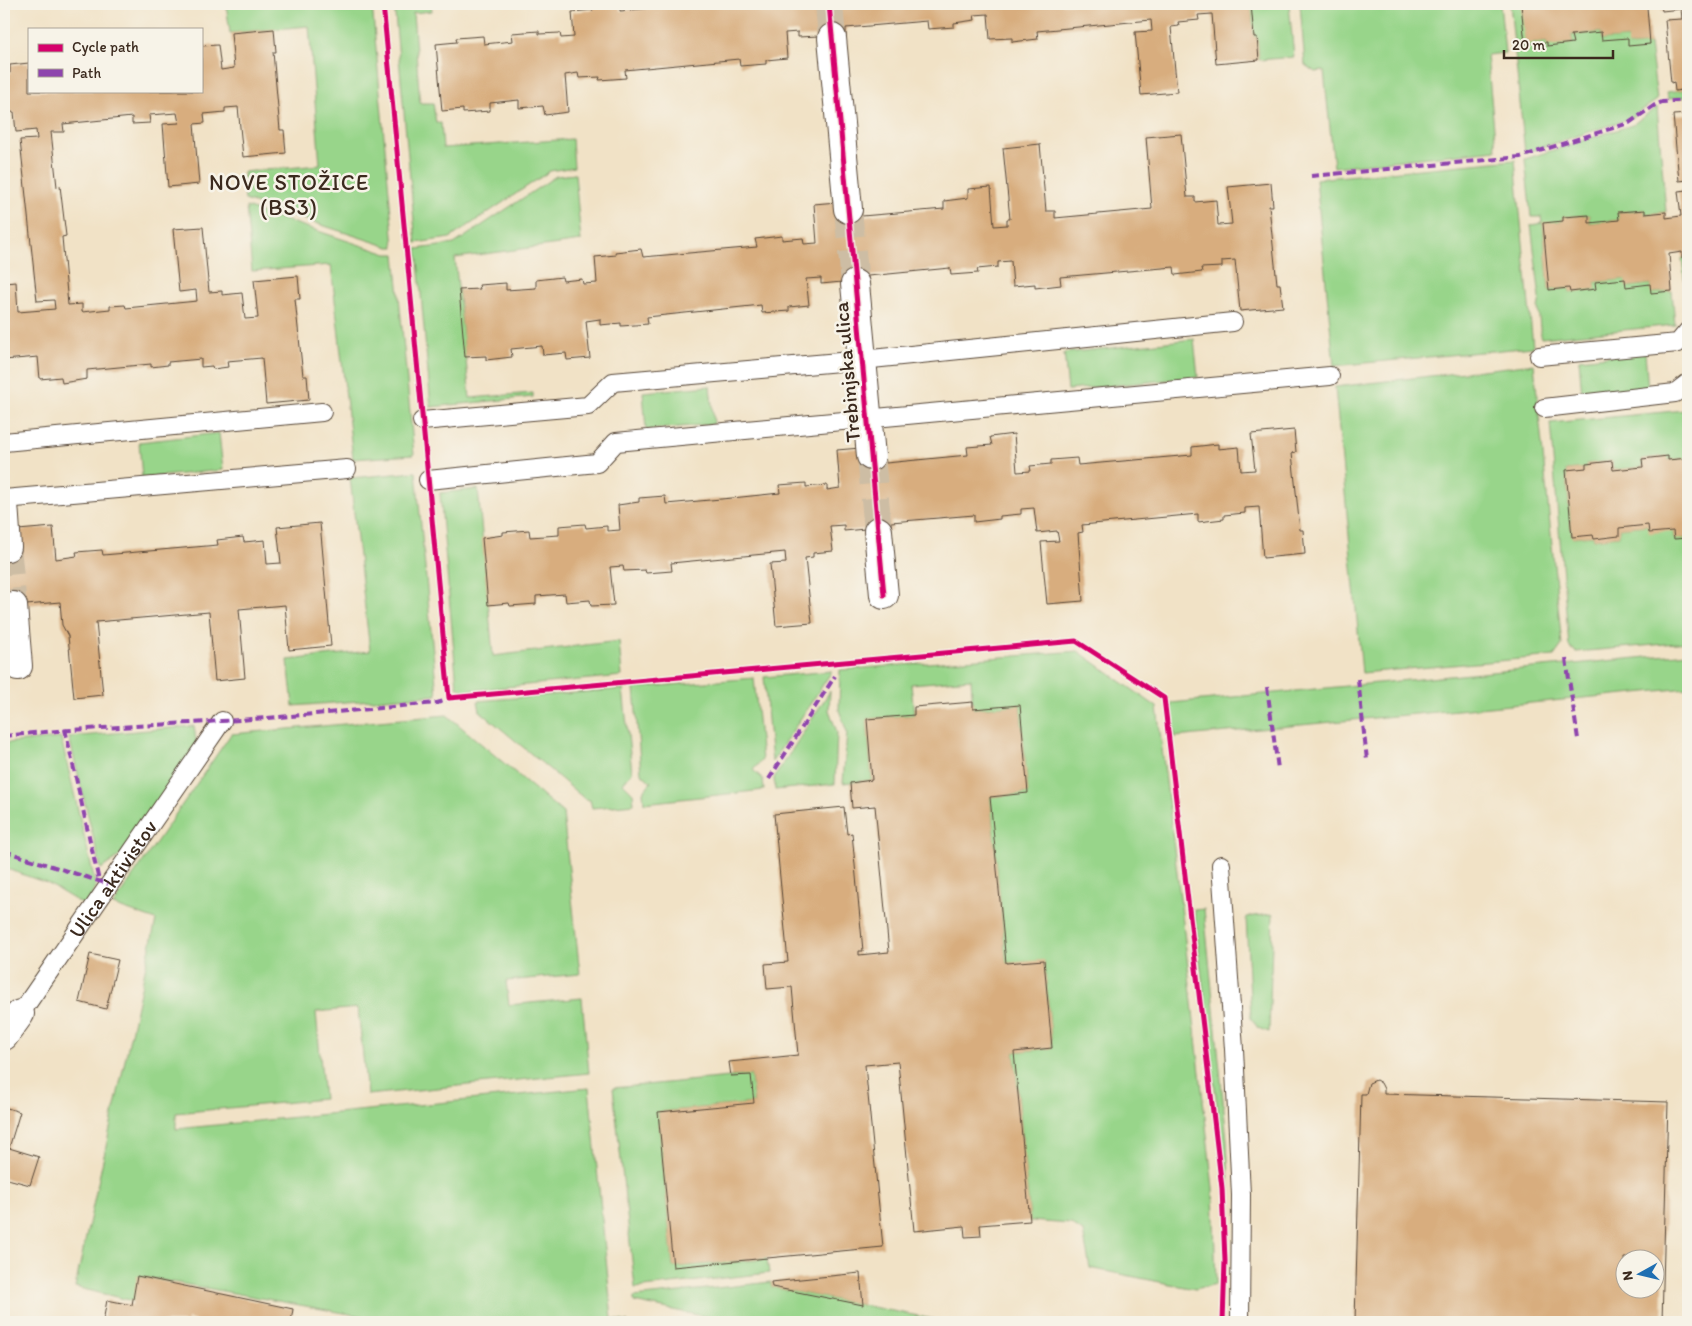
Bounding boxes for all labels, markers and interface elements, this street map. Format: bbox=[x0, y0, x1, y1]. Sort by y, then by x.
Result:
legend bbox=[28, 28, 202, 92]
scale bar bbox=[1504, 28, 1613, 60]
text: 20 m bbox=[1512, 36, 1546, 54]
text: Cycle path bbox=[72, 38, 139, 56]
text: Path bbox=[72, 64, 101, 82]
district label: NOVE STOŽICE (BS3) bbox=[209, 169, 369, 221]
street label: Trebinjska ulica bbox=[828, 301, 865, 443]
street label: Ulica aktivistov bbox=[63, 815, 162, 943]
north arrow bbox=[1614, 1248, 1664, 1298]
text: N bbox=[1619, 1270, 1637, 1282]

